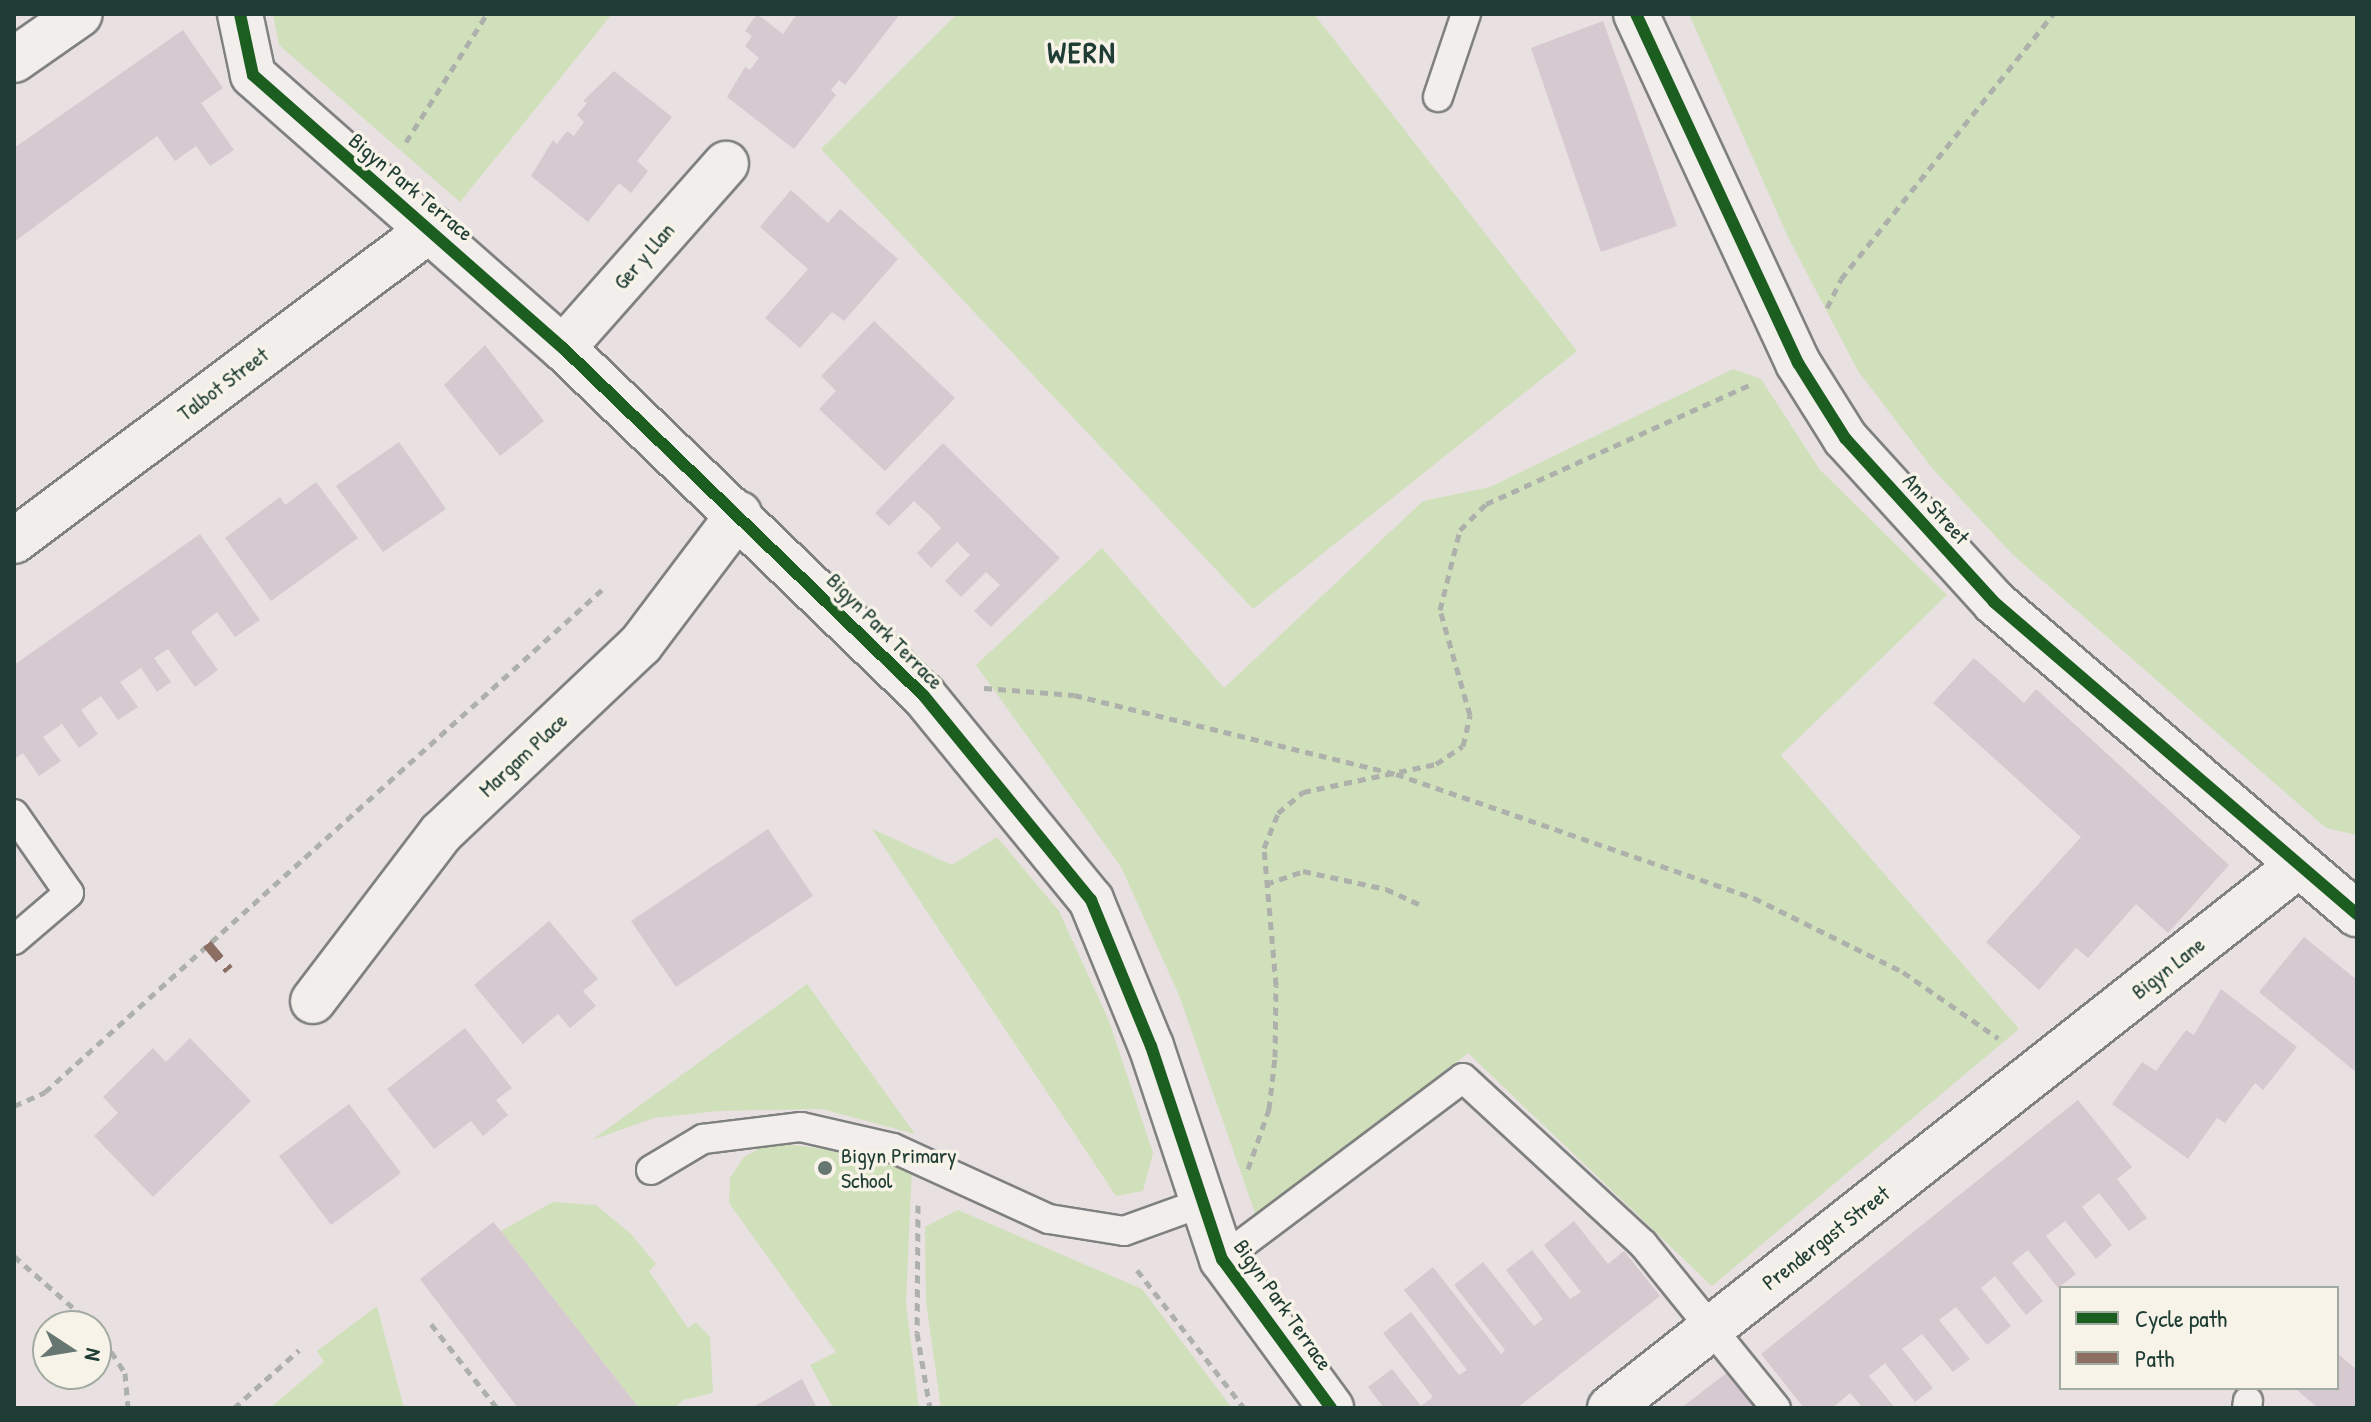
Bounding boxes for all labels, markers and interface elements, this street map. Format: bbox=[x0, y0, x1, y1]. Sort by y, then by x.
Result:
district label: WERN bbox=[1047, 34, 1117, 70]
street label: Bigyn Park Terrace bbox=[344, 127, 478, 247]
street label: Ger y Llan bbox=[608, 217, 680, 295]
street label: Talbot Street bbox=[173, 341, 273, 427]
street label: Ann Street bbox=[1897, 468, 1975, 550]
street label: Bigyn Park Terrace bbox=[821, 567, 949, 695]
street label: Margam Place bbox=[473, 708, 573, 802]
street label: Bigyn Lane bbox=[2126, 931, 2210, 1005]
place label: Bigyn Primary School bbox=[841, 1142, 957, 1194]
marker: Bigyn Primary School bbox=[816, 1159, 834, 1177]
street label: Prendergast Street bbox=[1757, 1180, 1895, 1296]
street label: Bigyn Park Terrace bbox=[1228, 1234, 1338, 1376]
legend bbox=[2059, 1286, 2339, 1390]
text: Cycle path bbox=[2135, 1302, 2227, 1334]
north arrow bbox=[32, 1310, 112, 1390]
text: Path bbox=[2135, 1342, 2174, 1374]
text: N bbox=[78, 1346, 109, 1363]

